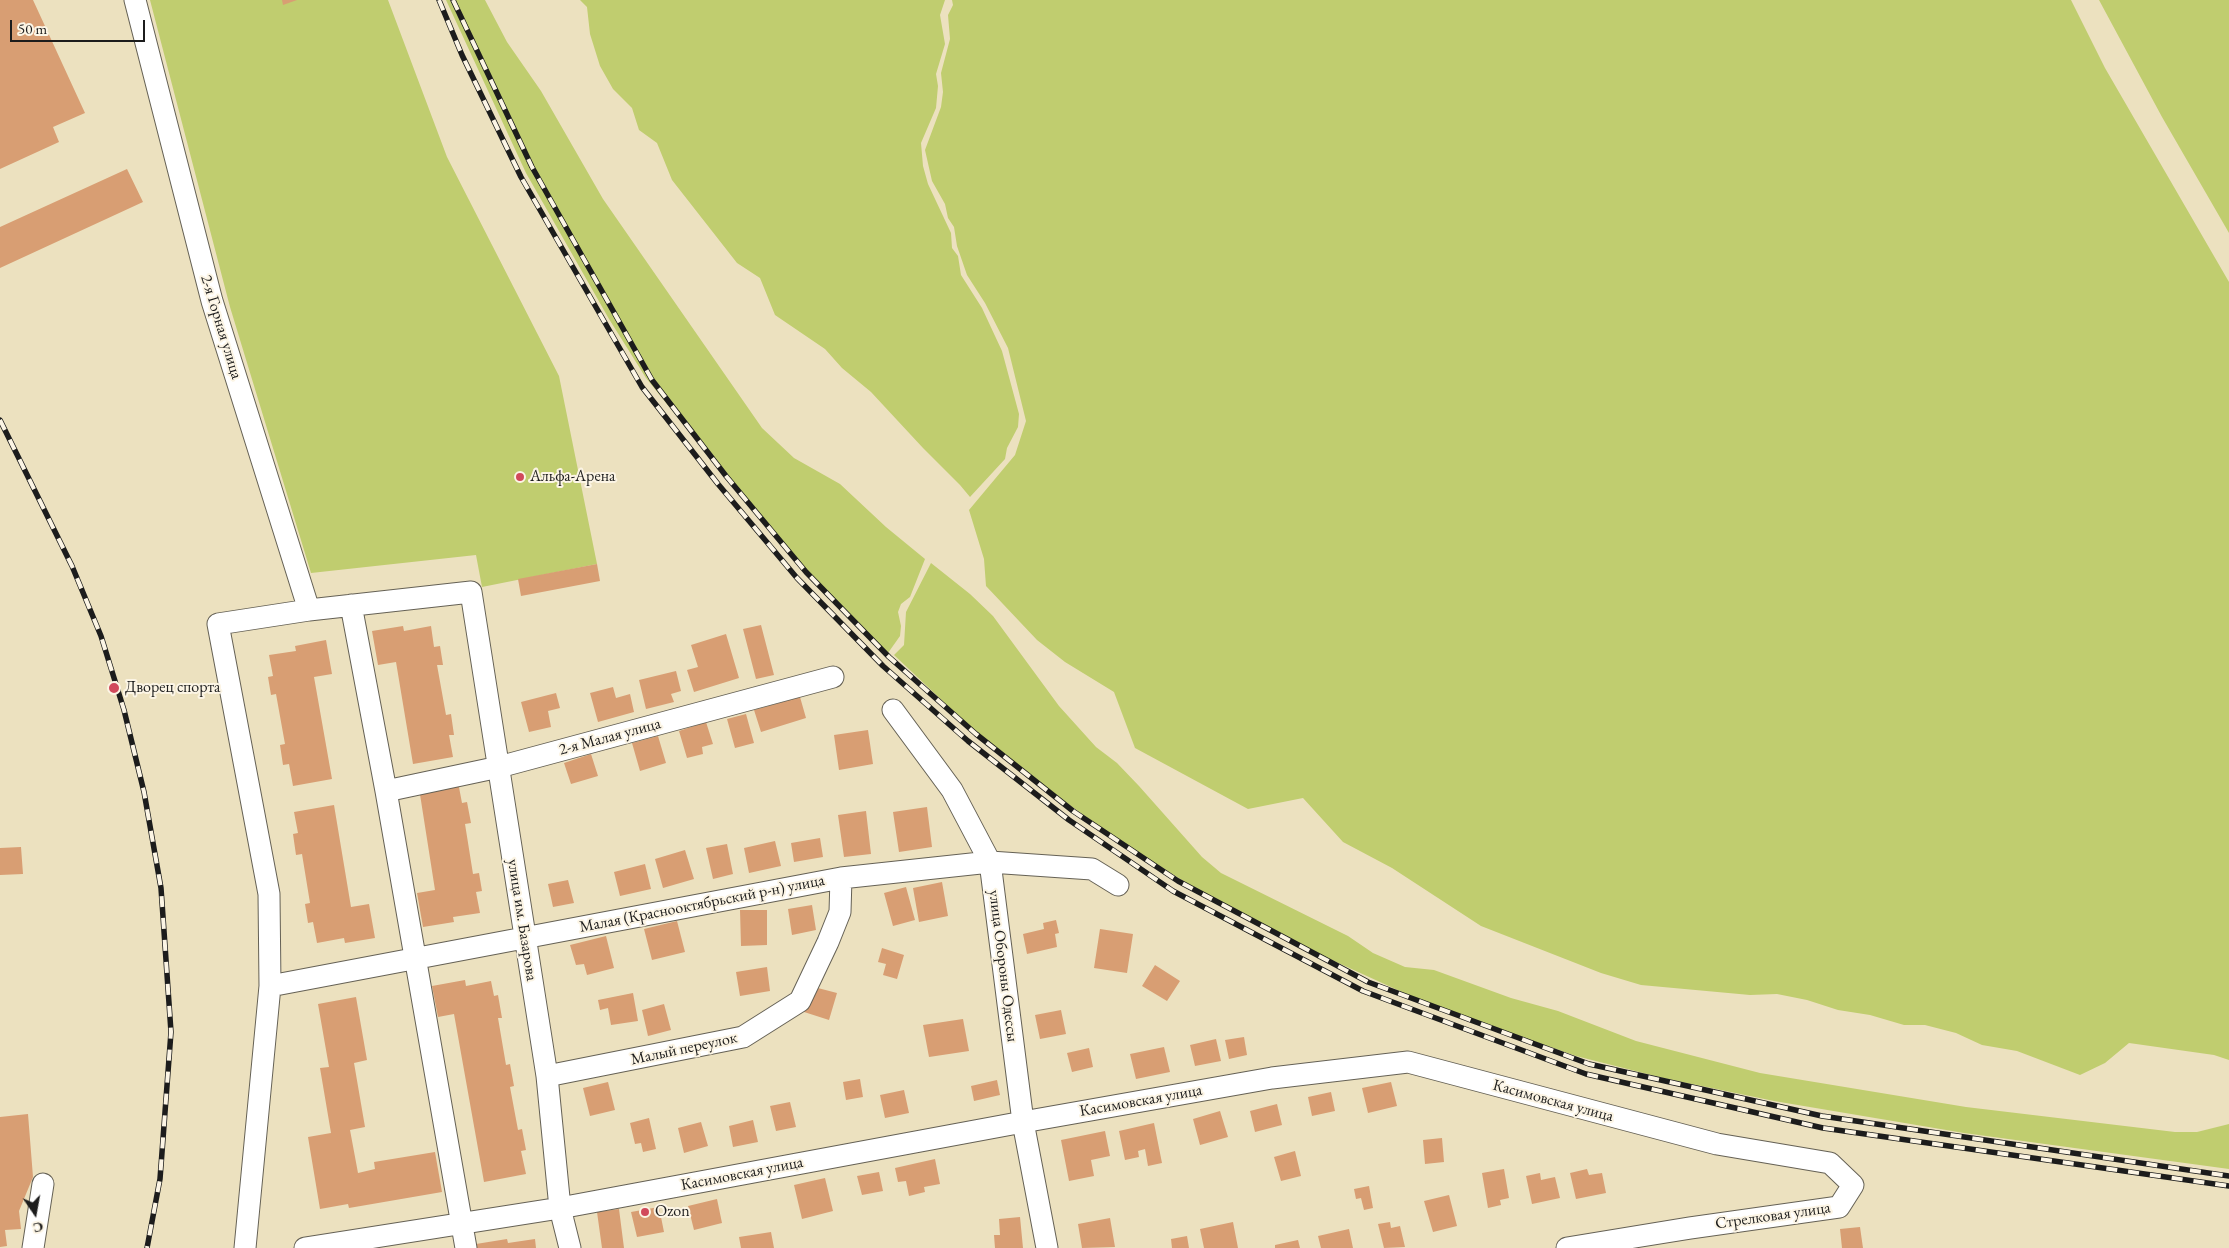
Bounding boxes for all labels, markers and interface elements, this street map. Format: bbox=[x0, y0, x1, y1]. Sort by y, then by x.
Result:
scale bar bbox=[12, 10, 148, 42]
text: 50 m bbox=[18, 19, 47, 38]
street label: 2-я Горная улица bbox=[196, 273, 246, 381]
place label: Альфа-Арена bbox=[530, 467, 615, 487]
marker: Альфа-Арена bbox=[514, 471, 526, 483]
place label: Дворец спорта bbox=[125, 678, 220, 698]
marker: Дворец спорта bbox=[107, 681, 121, 695]
street label: 2-я Малая улица bbox=[557, 714, 663, 760]
street label: улица им. Базарова bbox=[503, 858, 541, 982]
street label: Малая (Краснооктябрьский р-н) улица bbox=[578, 871, 826, 937]
street label: улица Обороны Одессы bbox=[984, 889, 1022, 1043]
street label: Малый переулок bbox=[629, 1028, 739, 1070]
street label: Касимовская улица bbox=[1491, 1076, 1615, 1126]
street label: Касимовская улица bbox=[1078, 1081, 1204, 1121]
street label: Касимовская улица bbox=[679, 1153, 805, 1195]
north arrow bbox=[10, 1188, 60, 1238]
street label: Стрелковая улица bbox=[1714, 1198, 1832, 1234]
place label: Ozon bbox=[655, 1202, 690, 1222]
marker: Ozon bbox=[639, 1206, 651, 1218]
text: С bbox=[31, 1218, 45, 1238]

